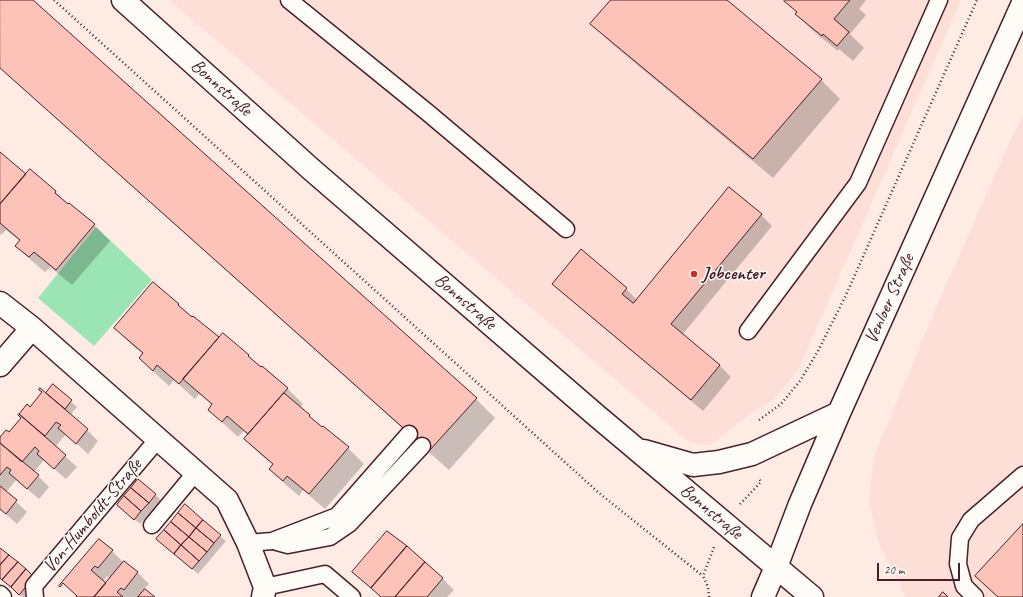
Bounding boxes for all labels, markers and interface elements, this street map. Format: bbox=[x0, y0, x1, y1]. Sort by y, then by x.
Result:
street label: Bonnstraße bbox=[186, 55, 256, 121]
street label: Venloer Straße bbox=[860, 251, 920, 347]
place label: Jobcenter bbox=[702, 263, 764, 285]
street label: Bonnstraße bbox=[429, 269, 501, 335]
marker: Jobcenter bbox=[689, 269, 699, 279]
street label: Von-Humboldt-Straße bbox=[39, 454, 147, 578]
street label: Bonnstraße bbox=[675, 479, 747, 545]
scale bar bbox=[879, 555, 962, 581]
text: 20 m bbox=[884, 562, 904, 578]

